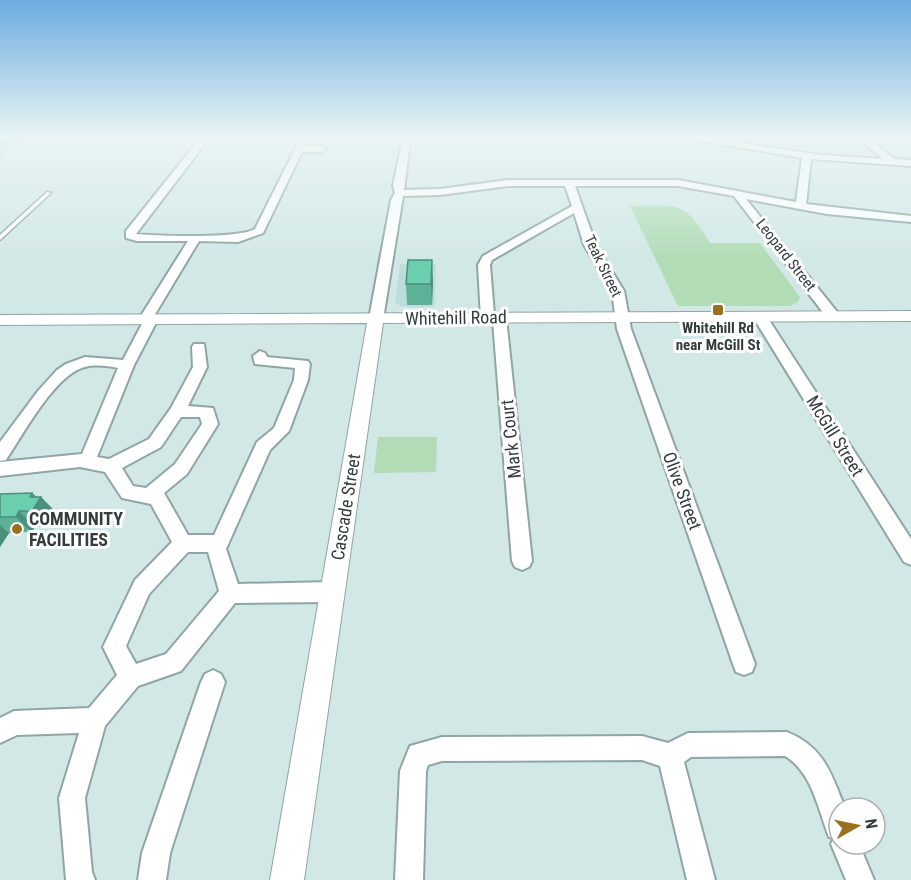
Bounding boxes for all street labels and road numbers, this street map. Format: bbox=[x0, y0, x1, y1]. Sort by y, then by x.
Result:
street label: Leopard Street bbox=[752, 215, 820, 295]
street label: Teak Street bbox=[580, 232, 626, 300]
street label: Whitehill Road bbox=[405, 306, 507, 329]
street label: McGill Street bbox=[802, 391, 869, 480]
street label: Mark Court bbox=[496, 399, 525, 480]
street label: Olive Street bbox=[659, 449, 706, 533]
street label: Cascade Street bbox=[327, 452, 364, 562]

